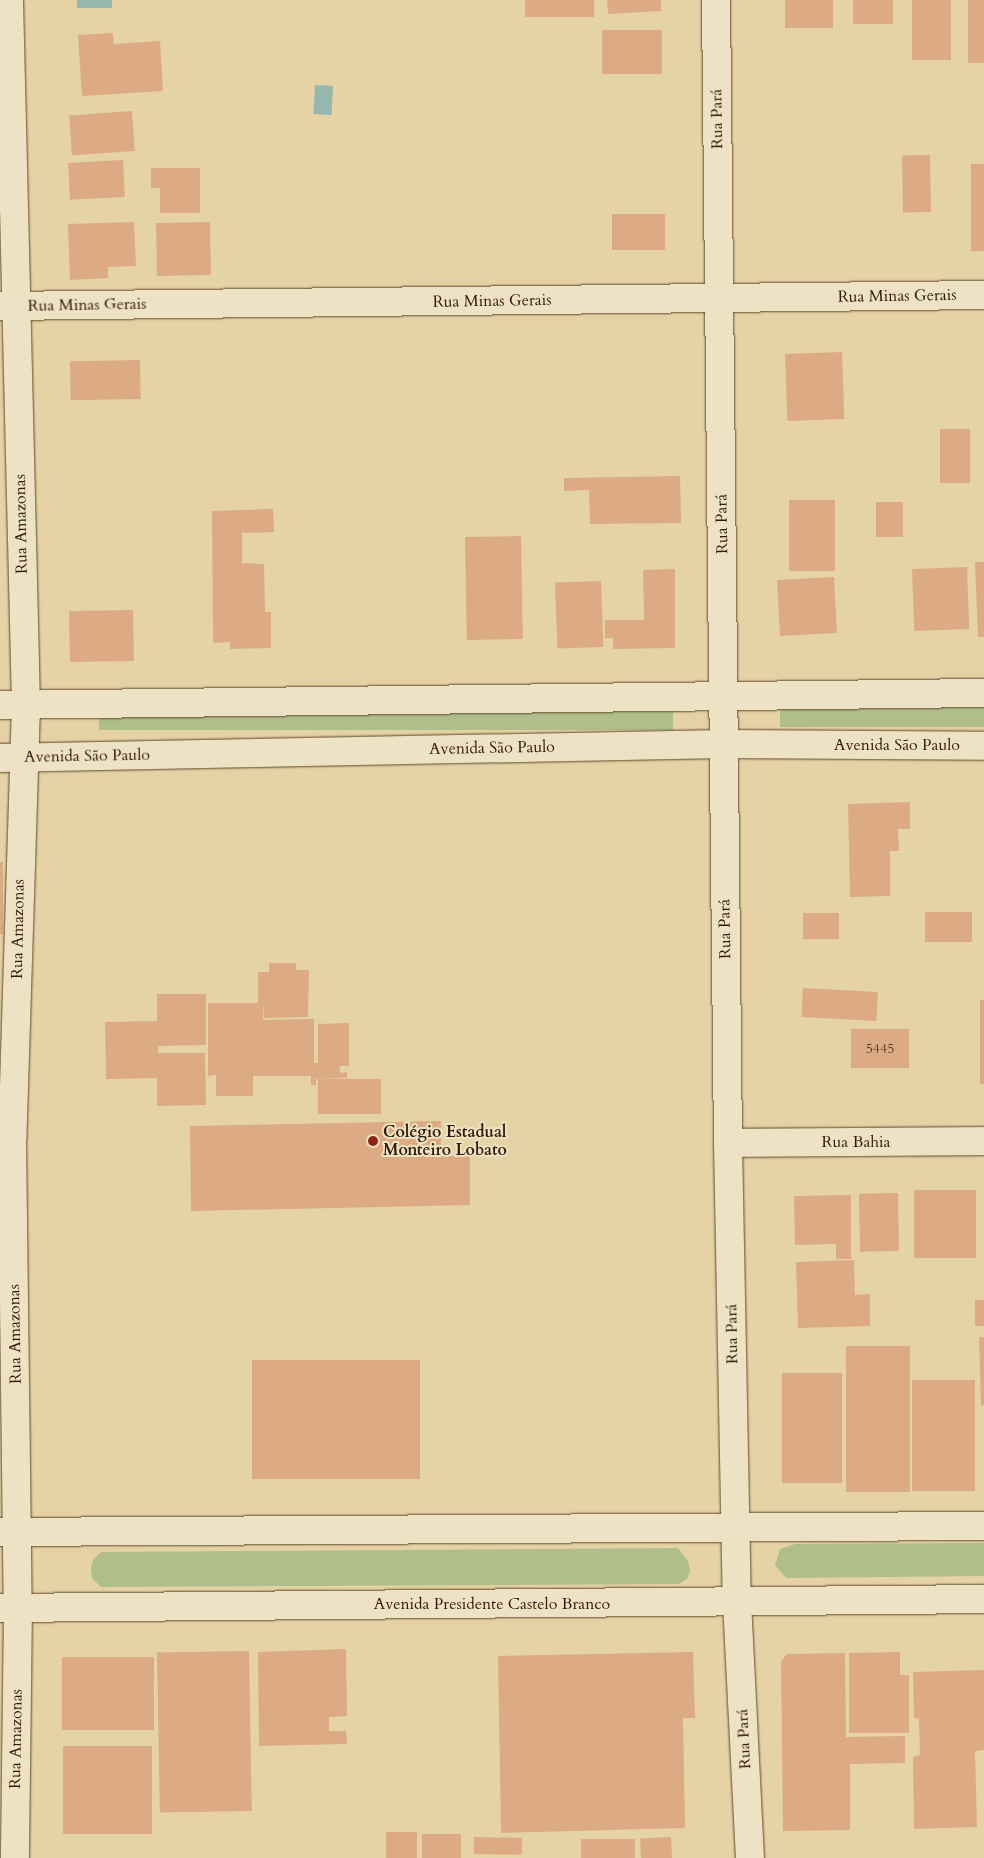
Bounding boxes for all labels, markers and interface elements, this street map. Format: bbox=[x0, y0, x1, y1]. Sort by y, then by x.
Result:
street label: Rua Pará bbox=[707, 89, 727, 149]
street label: Rua Minas Gerais bbox=[837, 285, 957, 307]
street label: Rua Minas Gerais bbox=[432, 290, 552, 312]
street label: Rua Minas Gerais bbox=[27, 294, 147, 316]
street label: Rua Amazonas bbox=[11, 474, 31, 574]
street label: Rua Pará bbox=[712, 494, 732, 554]
street label: Avenida São Paulo bbox=[834, 735, 960, 755]
street label: Avenida São Paulo bbox=[429, 737, 555, 759]
street label: Avenida São Paulo bbox=[24, 745, 150, 767]
street label: Rua Amazonas bbox=[8, 879, 28, 979]
street label: Rua Pará bbox=[715, 899, 735, 959]
house number: 5445 bbox=[866, 1041, 894, 1057]
place label: Colégio Estadual Monteiro Lobato bbox=[383, 1122, 507, 1160]
street label: Rua Bahia bbox=[821, 1132, 891, 1152]
marker: Colégio Estadual Monteiro Lobato bbox=[367, 1135, 379, 1147]
street label: Rua Amazonas bbox=[5, 1284, 25, 1384]
street label: Rua Pará bbox=[722, 1304, 742, 1364]
street label: Avenida Presidente Castelo Branco bbox=[374, 1594, 610, 1614]
street label: Rua Amazonas bbox=[6, 1689, 26, 1789]
street label: Rua Pará bbox=[733, 1708, 755, 1770]

